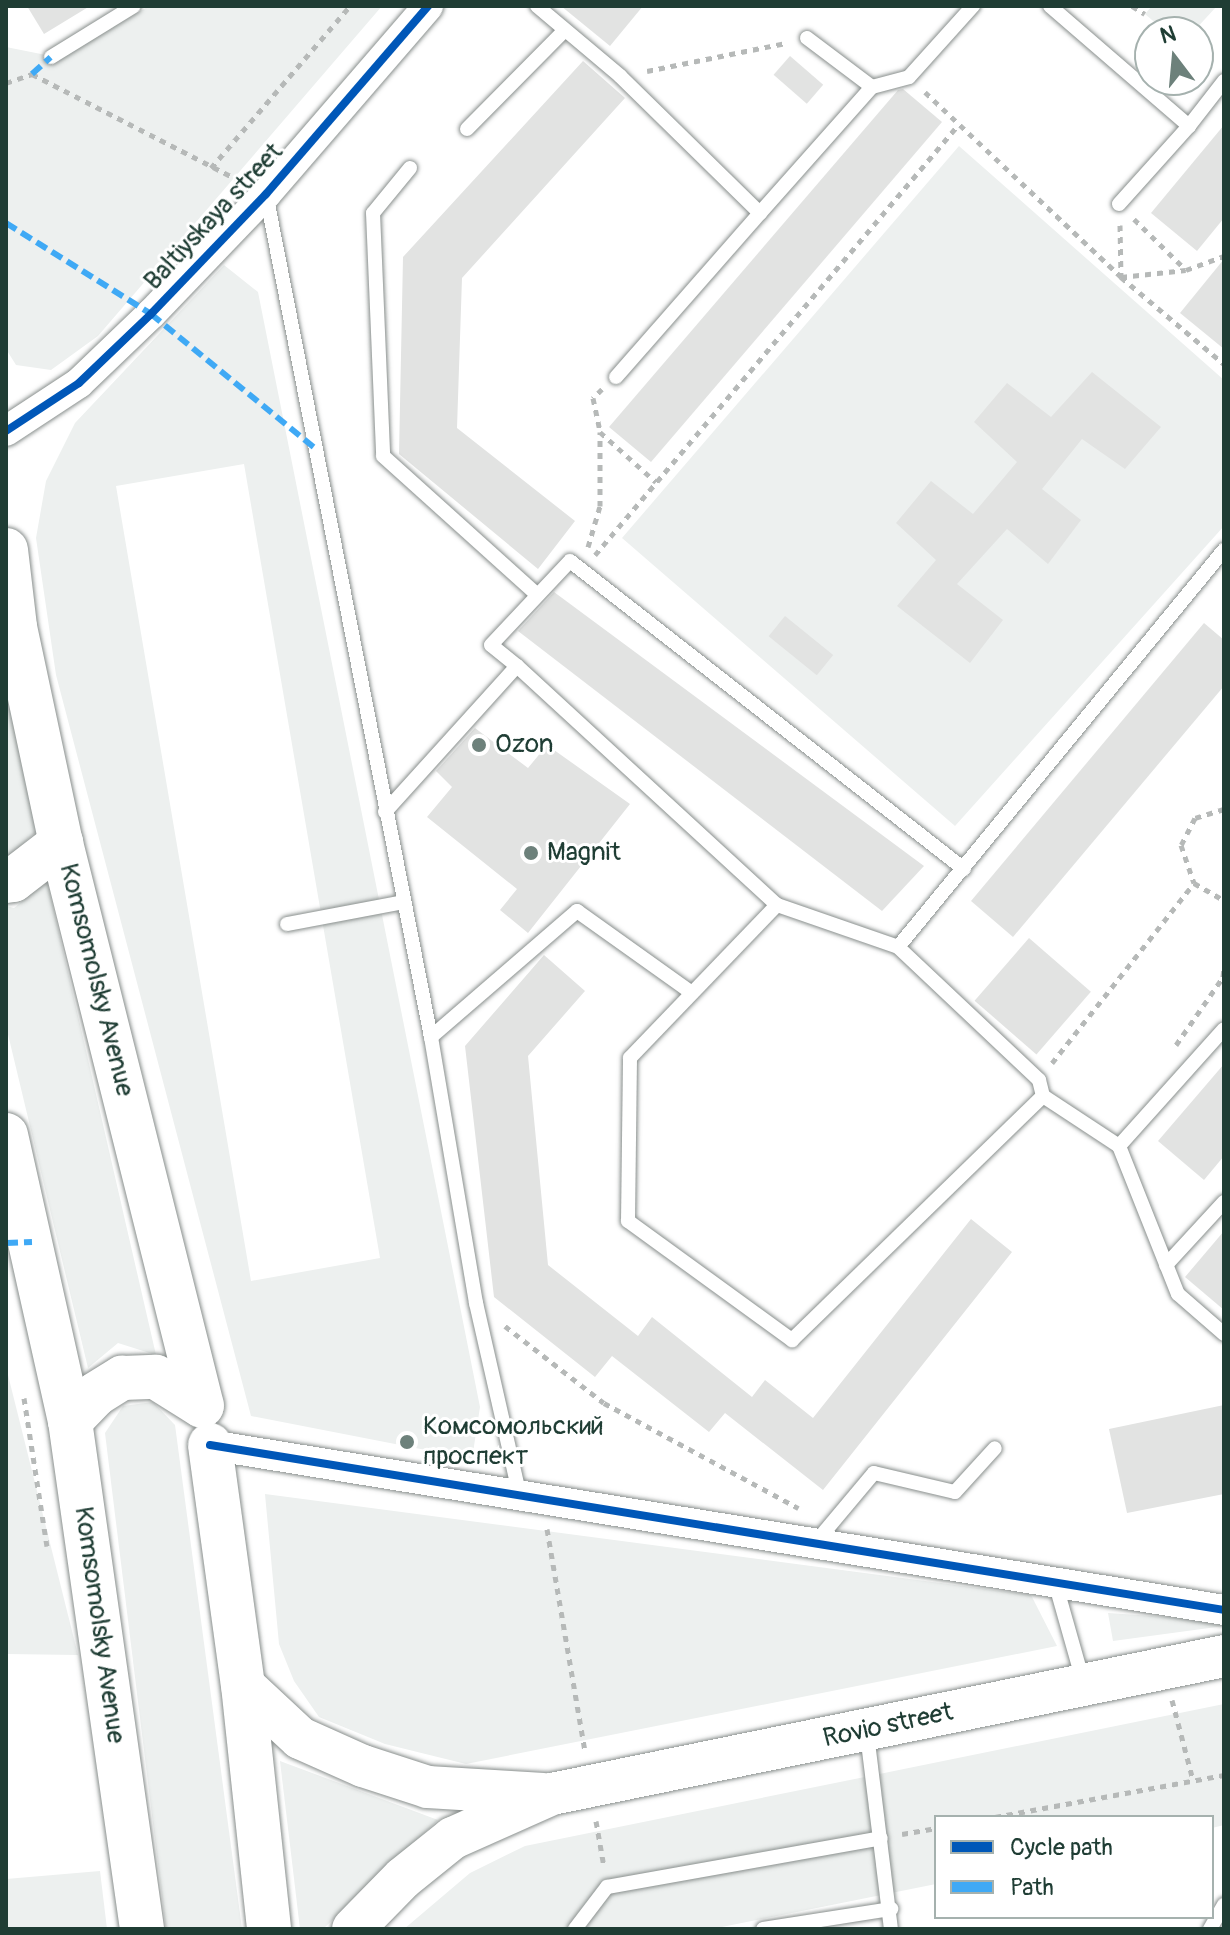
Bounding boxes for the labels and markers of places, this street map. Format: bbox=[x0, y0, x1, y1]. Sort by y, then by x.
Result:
place label: Ozon bbox=[495, 729, 553, 761]
marker: Ozon bbox=[470, 736, 488, 754]
place label: Magnit bbox=[547, 837, 621, 869]
marker: Magnit bbox=[522, 844, 540, 862]
place label: Комсомольский проспект bbox=[423, 1411, 604, 1472]
marker: Комсомольский проспект bbox=[398, 1433, 416, 1451]

